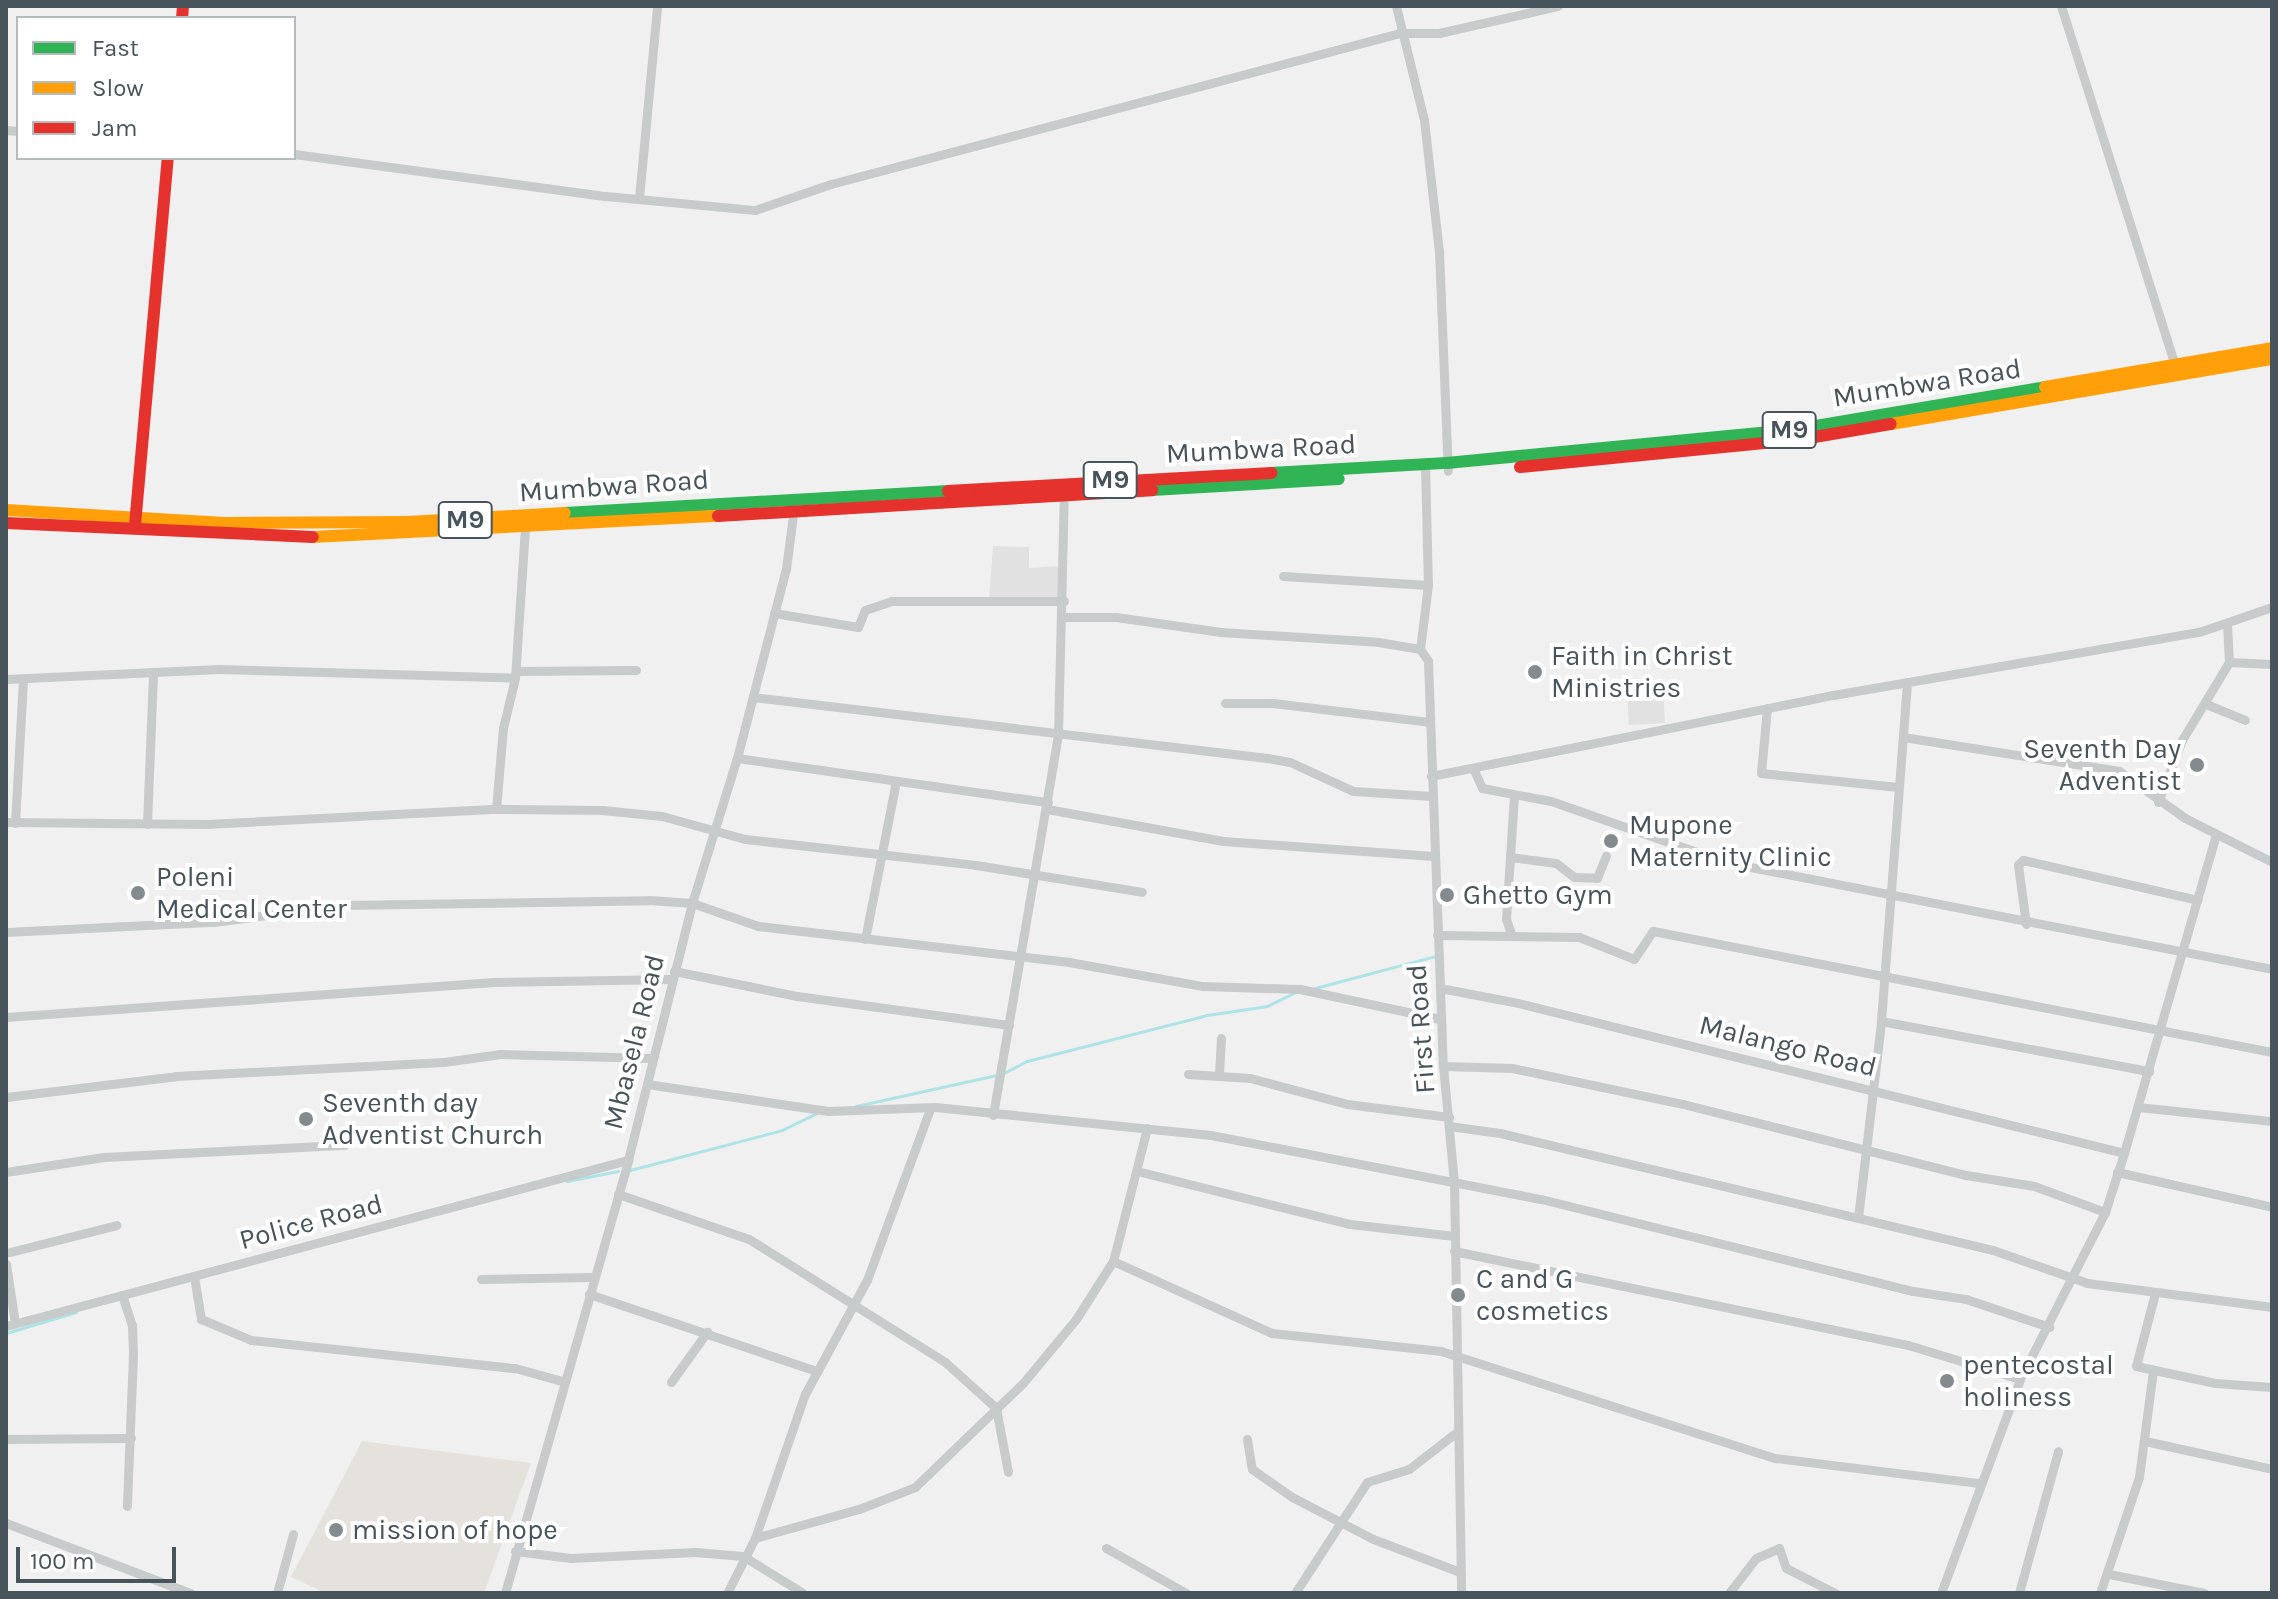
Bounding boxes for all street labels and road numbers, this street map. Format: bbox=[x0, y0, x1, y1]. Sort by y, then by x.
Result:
street label: Mumbwa Road bbox=[1830, 352, 2024, 414]
road number: M9 bbox=[1761, 408, 1817, 452]
street label: Mumbwa Road bbox=[1165, 427, 1357, 471]
road number: M9 bbox=[1082, 458, 1138, 502]
street label: Mumbwa Road bbox=[518, 463, 710, 509]
road number: M9 bbox=[437, 498, 493, 542]
street label: Mbasela Road bbox=[596, 951, 672, 1133]
street label: First Road bbox=[1400, 963, 1442, 1095]
street label: Malango Road bbox=[1696, 1008, 1880, 1084]
street label: Police Road bbox=[236, 1187, 386, 1257]

